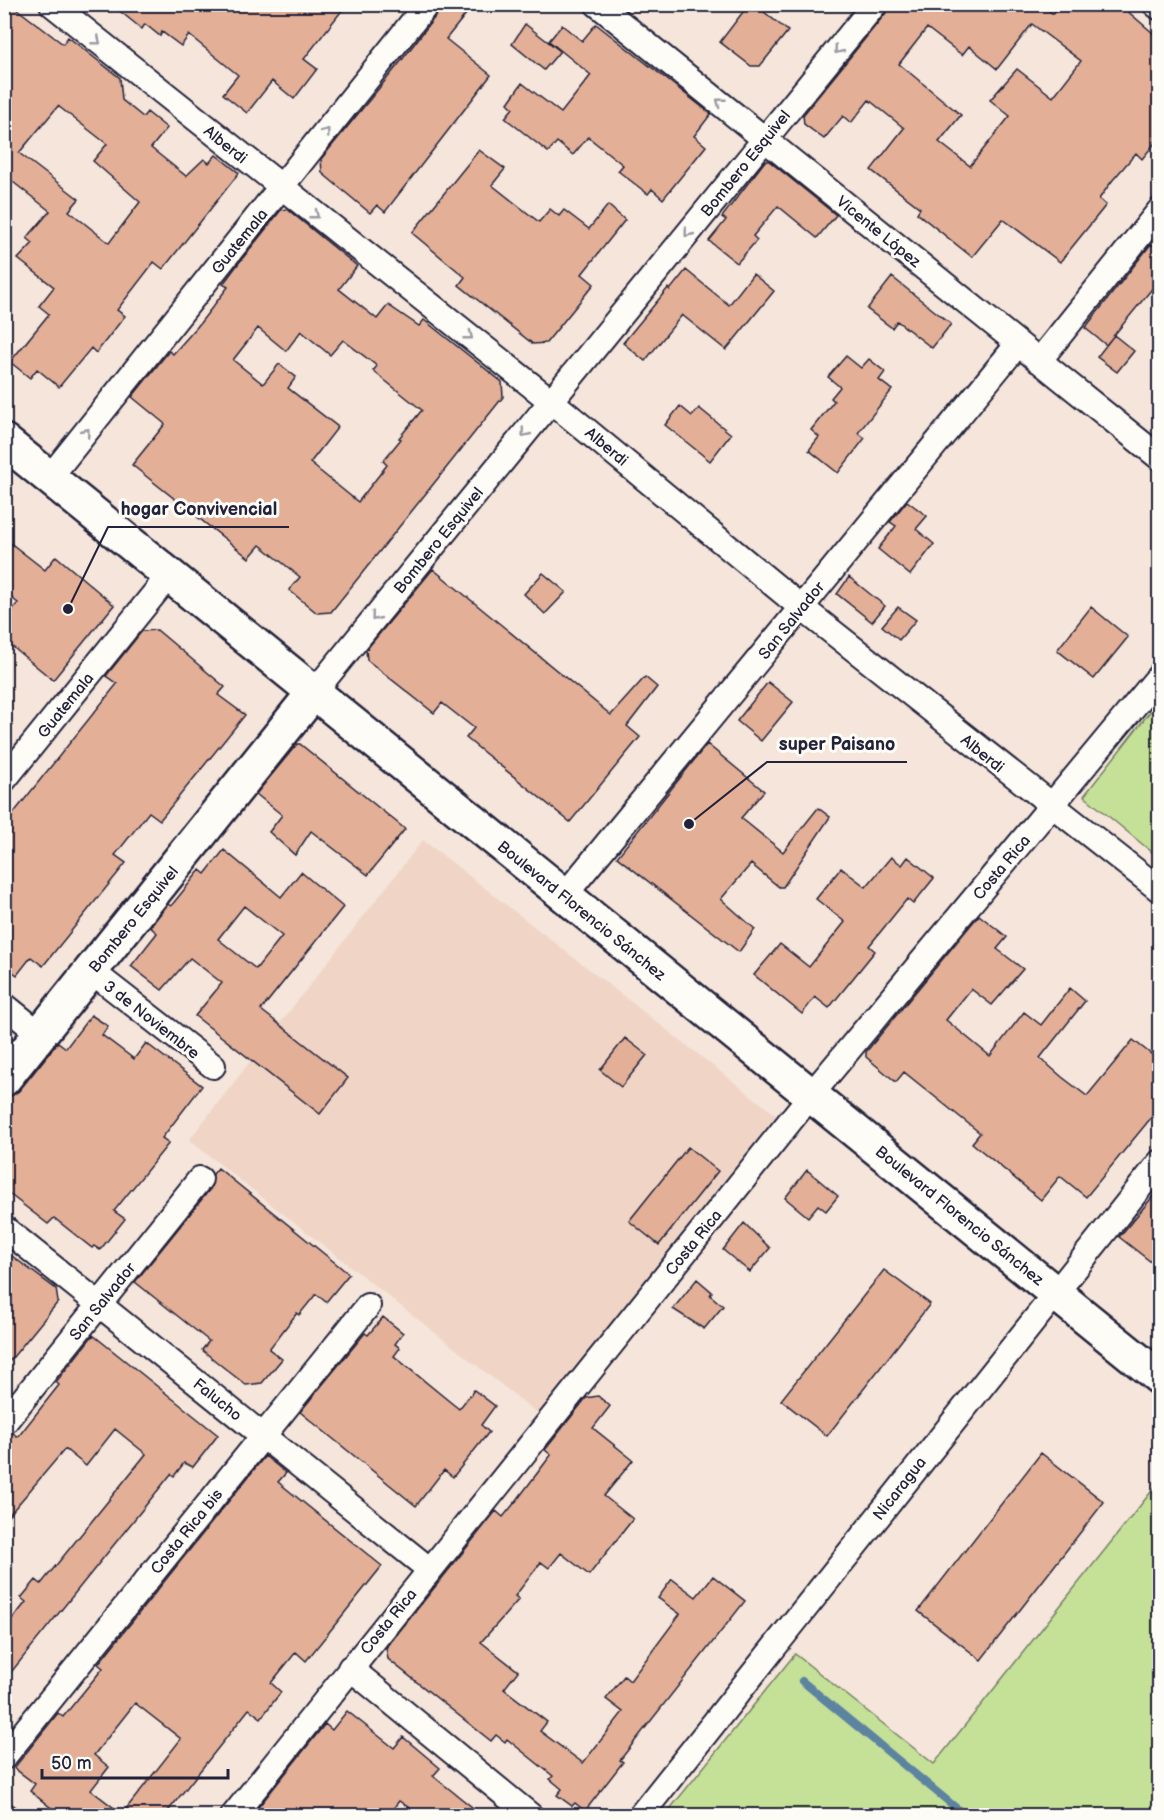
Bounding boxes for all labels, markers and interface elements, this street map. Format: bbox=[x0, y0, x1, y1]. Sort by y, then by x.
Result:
one-way arrow bbox=[91, 34, 102, 45]
one-way arrow bbox=[834, 43, 845, 54]
one-way arrow bbox=[715, 98, 726, 109]
street label: Bombero Esquivel bbox=[697, 107, 795, 221]
street label: Alberdi bbox=[200, 122, 251, 168]
one-way arrow bbox=[318, 127, 329, 138]
street label: Vicente López bbox=[832, 192, 924, 272]
street label: Guatemala bbox=[208, 205, 272, 279]
one-way arrow bbox=[309, 208, 320, 219]
one-way arrow bbox=[684, 226, 695, 237]
one-way arrow bbox=[462, 328, 473, 339]
street label: Alberdi bbox=[581, 424, 631, 471]
one-way arrow bbox=[521, 426, 532, 437]
one-way arrow bbox=[79, 428, 90, 439]
street label: Bombero Esquivel bbox=[390, 484, 488, 598]
callout: hogar Convivencial bbox=[108, 491, 289, 527]
text: hogar Convivencial bbox=[121, 499, 277, 520]
street label: San Salvador bbox=[755, 578, 829, 664]
one-way arrow bbox=[372, 610, 383, 621]
street label: Guatemala bbox=[34, 669, 98, 743]
callout: super Paisano bbox=[767, 726, 907, 762]
street label: Alberdi bbox=[957, 731, 1008, 777]
text: super Paisano bbox=[779, 734, 895, 755]
street label: Costa Rica bbox=[970, 832, 1035, 904]
street label: Boulevard Florencio Sánchez bbox=[493, 837, 669, 985]
street label: Bombero Esquivel bbox=[85, 863, 183, 977]
street label: 3 de Noviembre bbox=[99, 977, 203, 1064]
street label: Boulevard Florencio Sánchez bbox=[871, 1142, 1047, 1290]
street label: Costa Rica bbox=[662, 1206, 726, 1280]
street label: San Salvador bbox=[66, 1259, 140, 1345]
street label: Falucho bbox=[189, 1375, 245, 1425]
street label: Nicaragua bbox=[870, 1453, 931, 1524]
street label: Costa Rica bis bbox=[147, 1486, 227, 1578]
street label: Costa Rica bbox=[357, 1585, 421, 1659]
scale bar bbox=[42, 1742, 228, 1780]
text: 50 m bbox=[51, 1753, 92, 1774]

